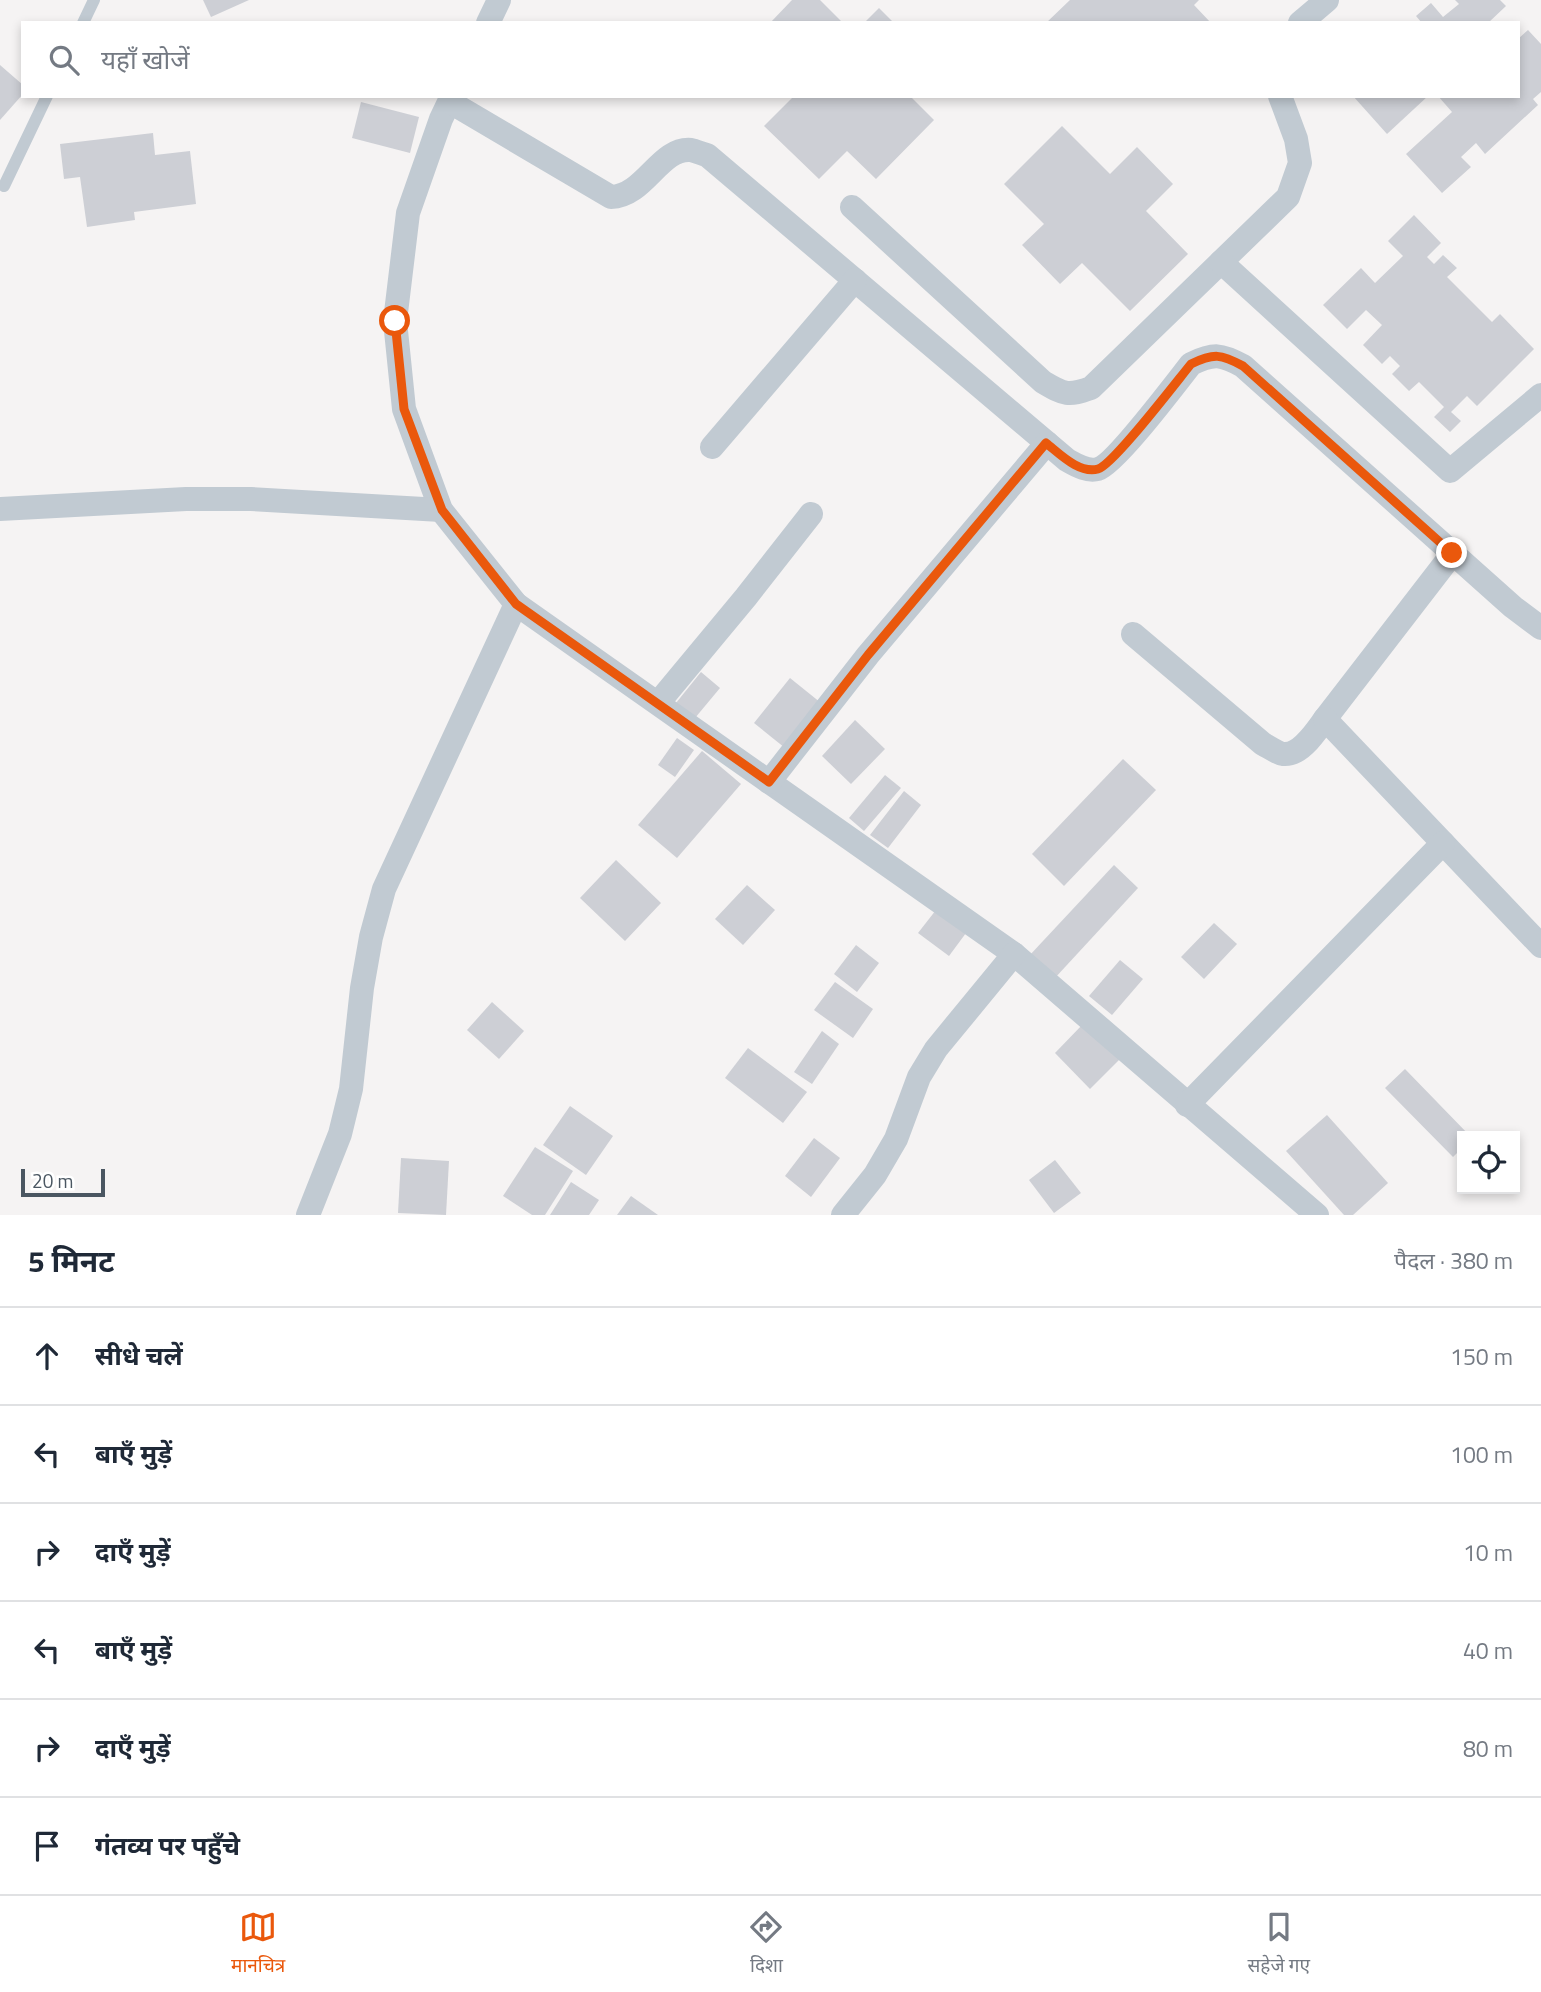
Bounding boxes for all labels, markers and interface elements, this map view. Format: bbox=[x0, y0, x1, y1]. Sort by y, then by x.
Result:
search box bbox=[21, 21, 1520, 98]
text: यहाँ खोजें bbox=[101, 40, 190, 79]
icon: search bbox=[45, 41, 83, 79]
route start bbox=[379, 305, 410, 336]
route end bbox=[1436, 537, 1467, 568]
map controls bbox=[1457, 1131, 1520, 1194]
button: locate bbox=[1457, 1131, 1520, 1194]
scale bar bbox=[21, 1166, 105, 1198]
text: 20 m bbox=[32, 1166, 73, 1195]
text: 5 मिनट bbox=[28, 1238, 114, 1284]
text: पैदल · 380 m bbox=[1394, 1243, 1513, 1278]
text: सीधे चलें bbox=[95, 1336, 183, 1375]
icon: ahead bbox=[28, 1337, 66, 1375]
text: 150 m bbox=[1450, 1339, 1513, 1374]
text: बाएँ मुड़ें bbox=[95, 1434, 172, 1473]
icon: left bbox=[28, 1435, 66, 1473]
text: 100 m bbox=[1450, 1437, 1513, 1472]
text: दाएँ मुड़ें bbox=[95, 1532, 171, 1571]
icon: right bbox=[28, 1533, 66, 1571]
text: 10 m bbox=[1463, 1535, 1513, 1570]
text: बाएँ मुड़ें bbox=[95, 1630, 172, 1669]
icon: left bbox=[28, 1631, 66, 1669]
text: 40 m bbox=[1463, 1633, 1513, 1668]
text: दाएँ मुड़ें bbox=[95, 1728, 171, 1767]
icon: right bbox=[28, 1729, 66, 1767]
text: 80 m bbox=[1463, 1731, 1513, 1766]
text: गंतव्य पर पहुँचे bbox=[95, 1826, 240, 1865]
icon: arrive bbox=[28, 1827, 66, 1865]
tab: मानचित्र bbox=[231, 1908, 285, 1980]
tab: दिशा bbox=[747, 1908, 785, 1980]
tab: सहेजे गए bbox=[1248, 1908, 1310, 1980]

